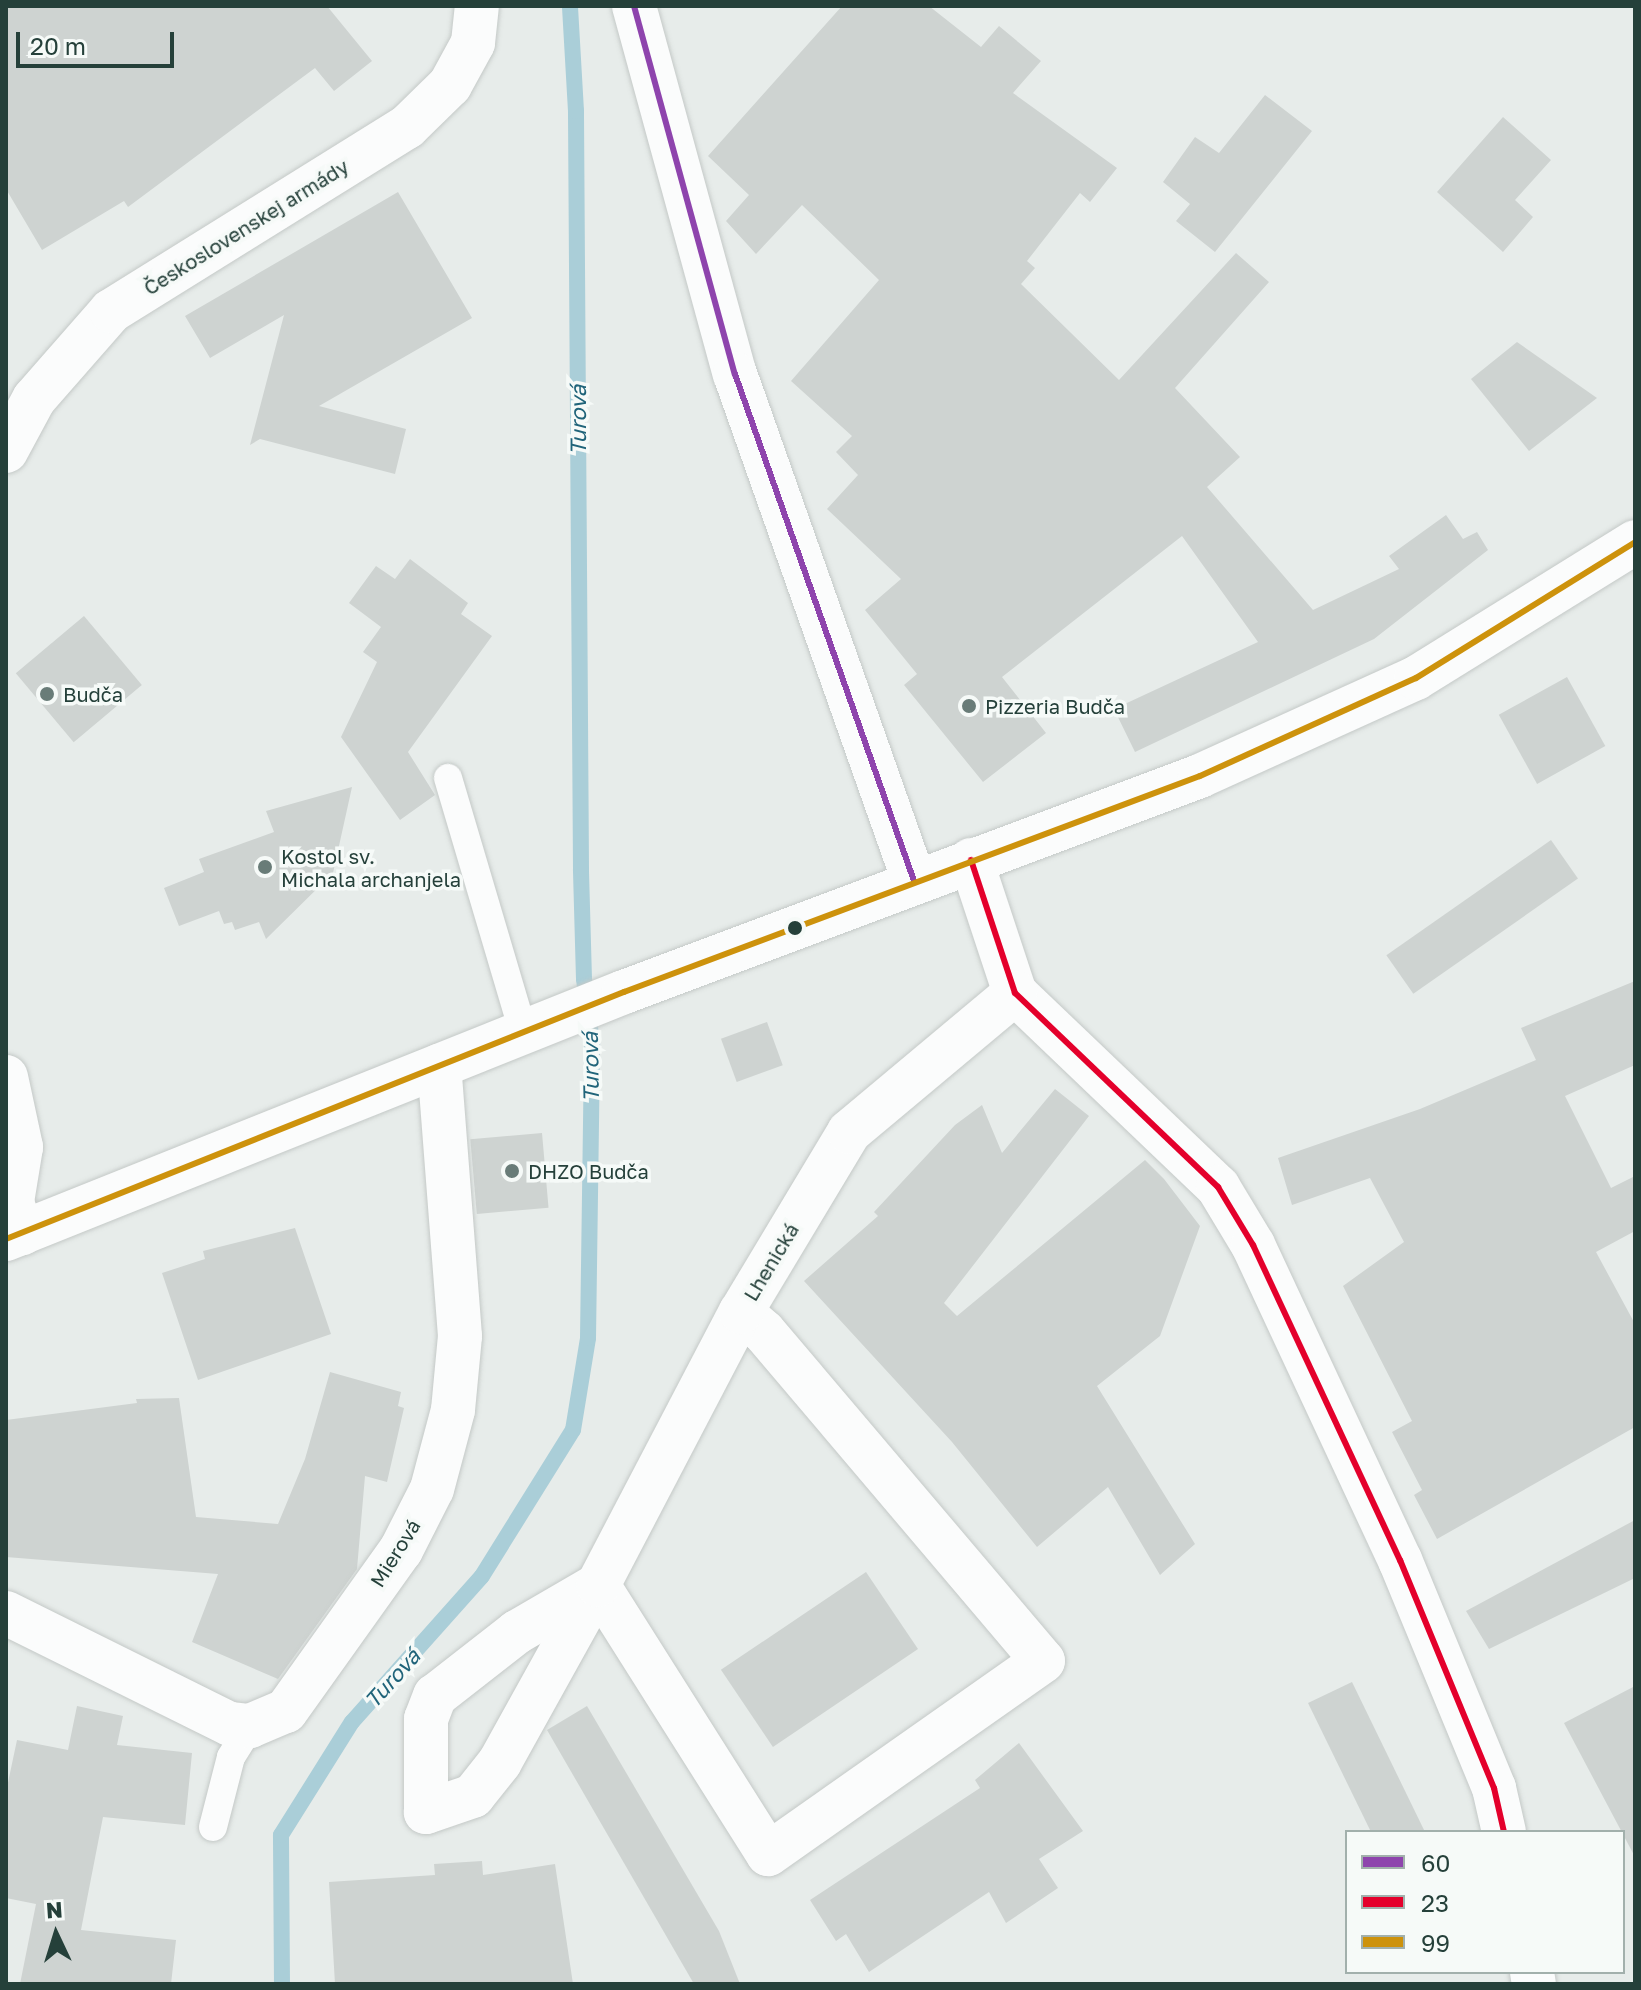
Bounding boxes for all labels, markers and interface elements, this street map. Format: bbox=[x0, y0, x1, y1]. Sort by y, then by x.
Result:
scale bar bbox=[20, 16, 178, 66]
text: 20 m bbox=[30, 31, 86, 60]
street label: Československej armády bbox=[139, 154, 353, 300]
water label: Turová bbox=[565, 385, 591, 455]
place label: Budča bbox=[63, 682, 123, 706]
marker: Budča bbox=[38, 685, 56, 703]
place label: Pizzeria Budča bbox=[985, 694, 1125, 718]
marker: Pizzeria Budča bbox=[960, 697, 978, 715]
place label: Kostol sv. Michala archanjela bbox=[281, 844, 461, 891]
marker: Kostol sv. Michala archanjela bbox=[256, 858, 274, 876]
unlabelled marker bbox=[787, 920, 803, 936]
water label: Turová bbox=[576, 1032, 604, 1102]
place label: DHZO Budča bbox=[528, 1159, 649, 1183]
marker: DHZO Budča bbox=[503, 1162, 521, 1180]
street label: Lhenická bbox=[739, 1219, 803, 1305]
street label: Mierová bbox=[365, 1515, 425, 1591]
water label: Turová bbox=[359, 1643, 425, 1713]
legend bbox=[1345, 1830, 1625, 1974]
text: 60 bbox=[1421, 1848, 1450, 1877]
text: 23 bbox=[1421, 1888, 1449, 1917]
north arrow bbox=[16, 1894, 96, 1974]
text: N bbox=[45, 1896, 64, 1924]
text: 99 bbox=[1421, 1928, 1450, 1957]

